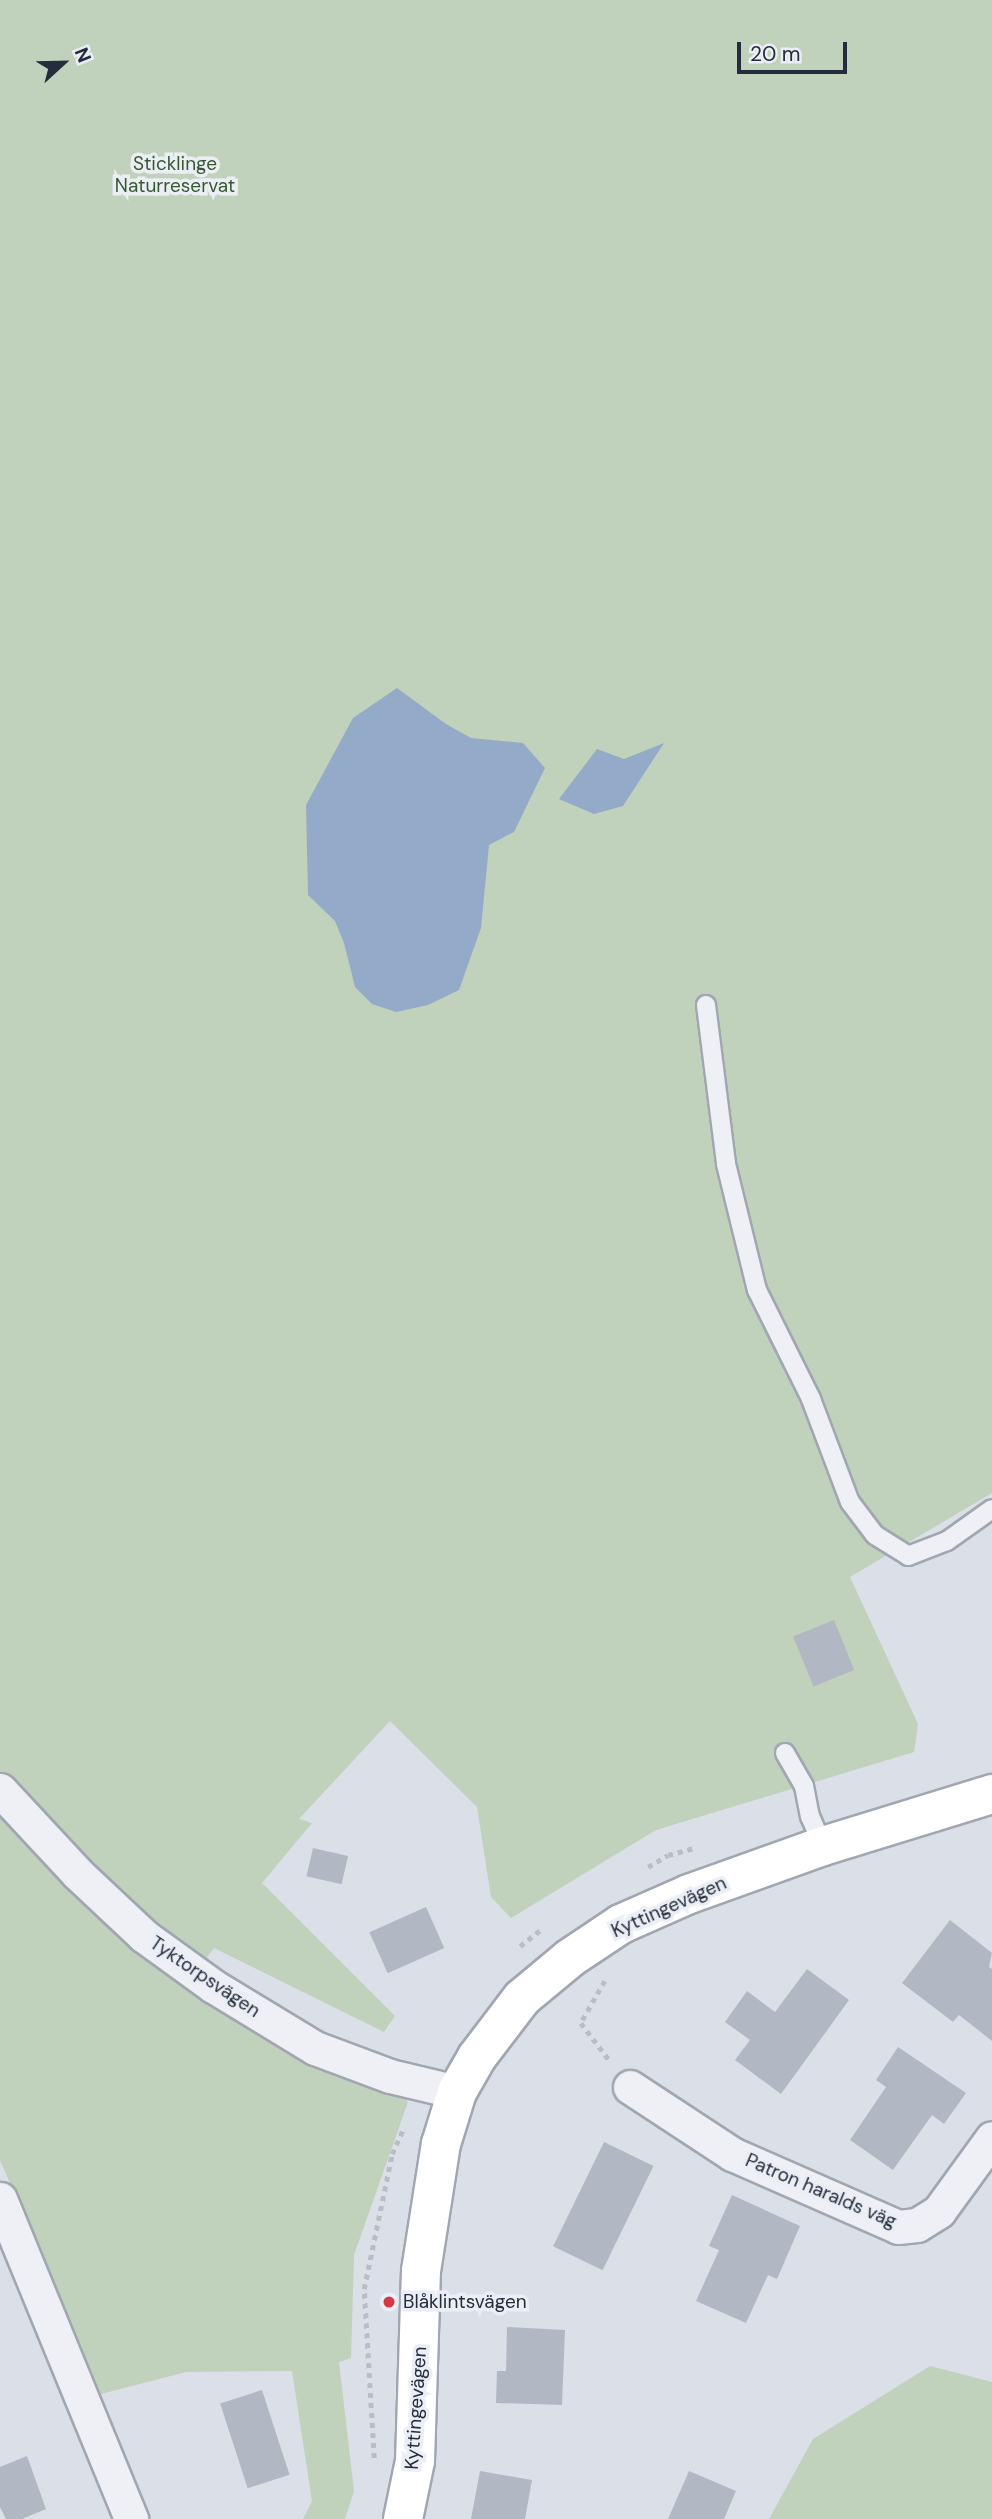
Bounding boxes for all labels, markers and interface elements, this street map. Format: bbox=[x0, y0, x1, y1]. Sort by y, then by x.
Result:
north arrow bbox=[28, 28, 98, 98]
scale bar bbox=[740, 28, 850, 72]
text: 20 m bbox=[750, 40, 801, 68]
text: N bbox=[69, 44, 97, 66]
park label: Sticklinge Naturreservat bbox=[115, 153, 235, 197]
street label: Kyttingevägen bbox=[608, 1871, 730, 1943]
street label: Tyktorpsvägen bbox=[146, 1932, 264, 2022]
street label: Patron haralds väg bbox=[742, 2149, 900, 2233]
place label: Blåklintsvägen bbox=[403, 2291, 527, 2313]
marker: Blåklintsvägen bbox=[381, 2294, 397, 2310]
street label: Kyttingevägen bbox=[400, 2346, 432, 2470]

